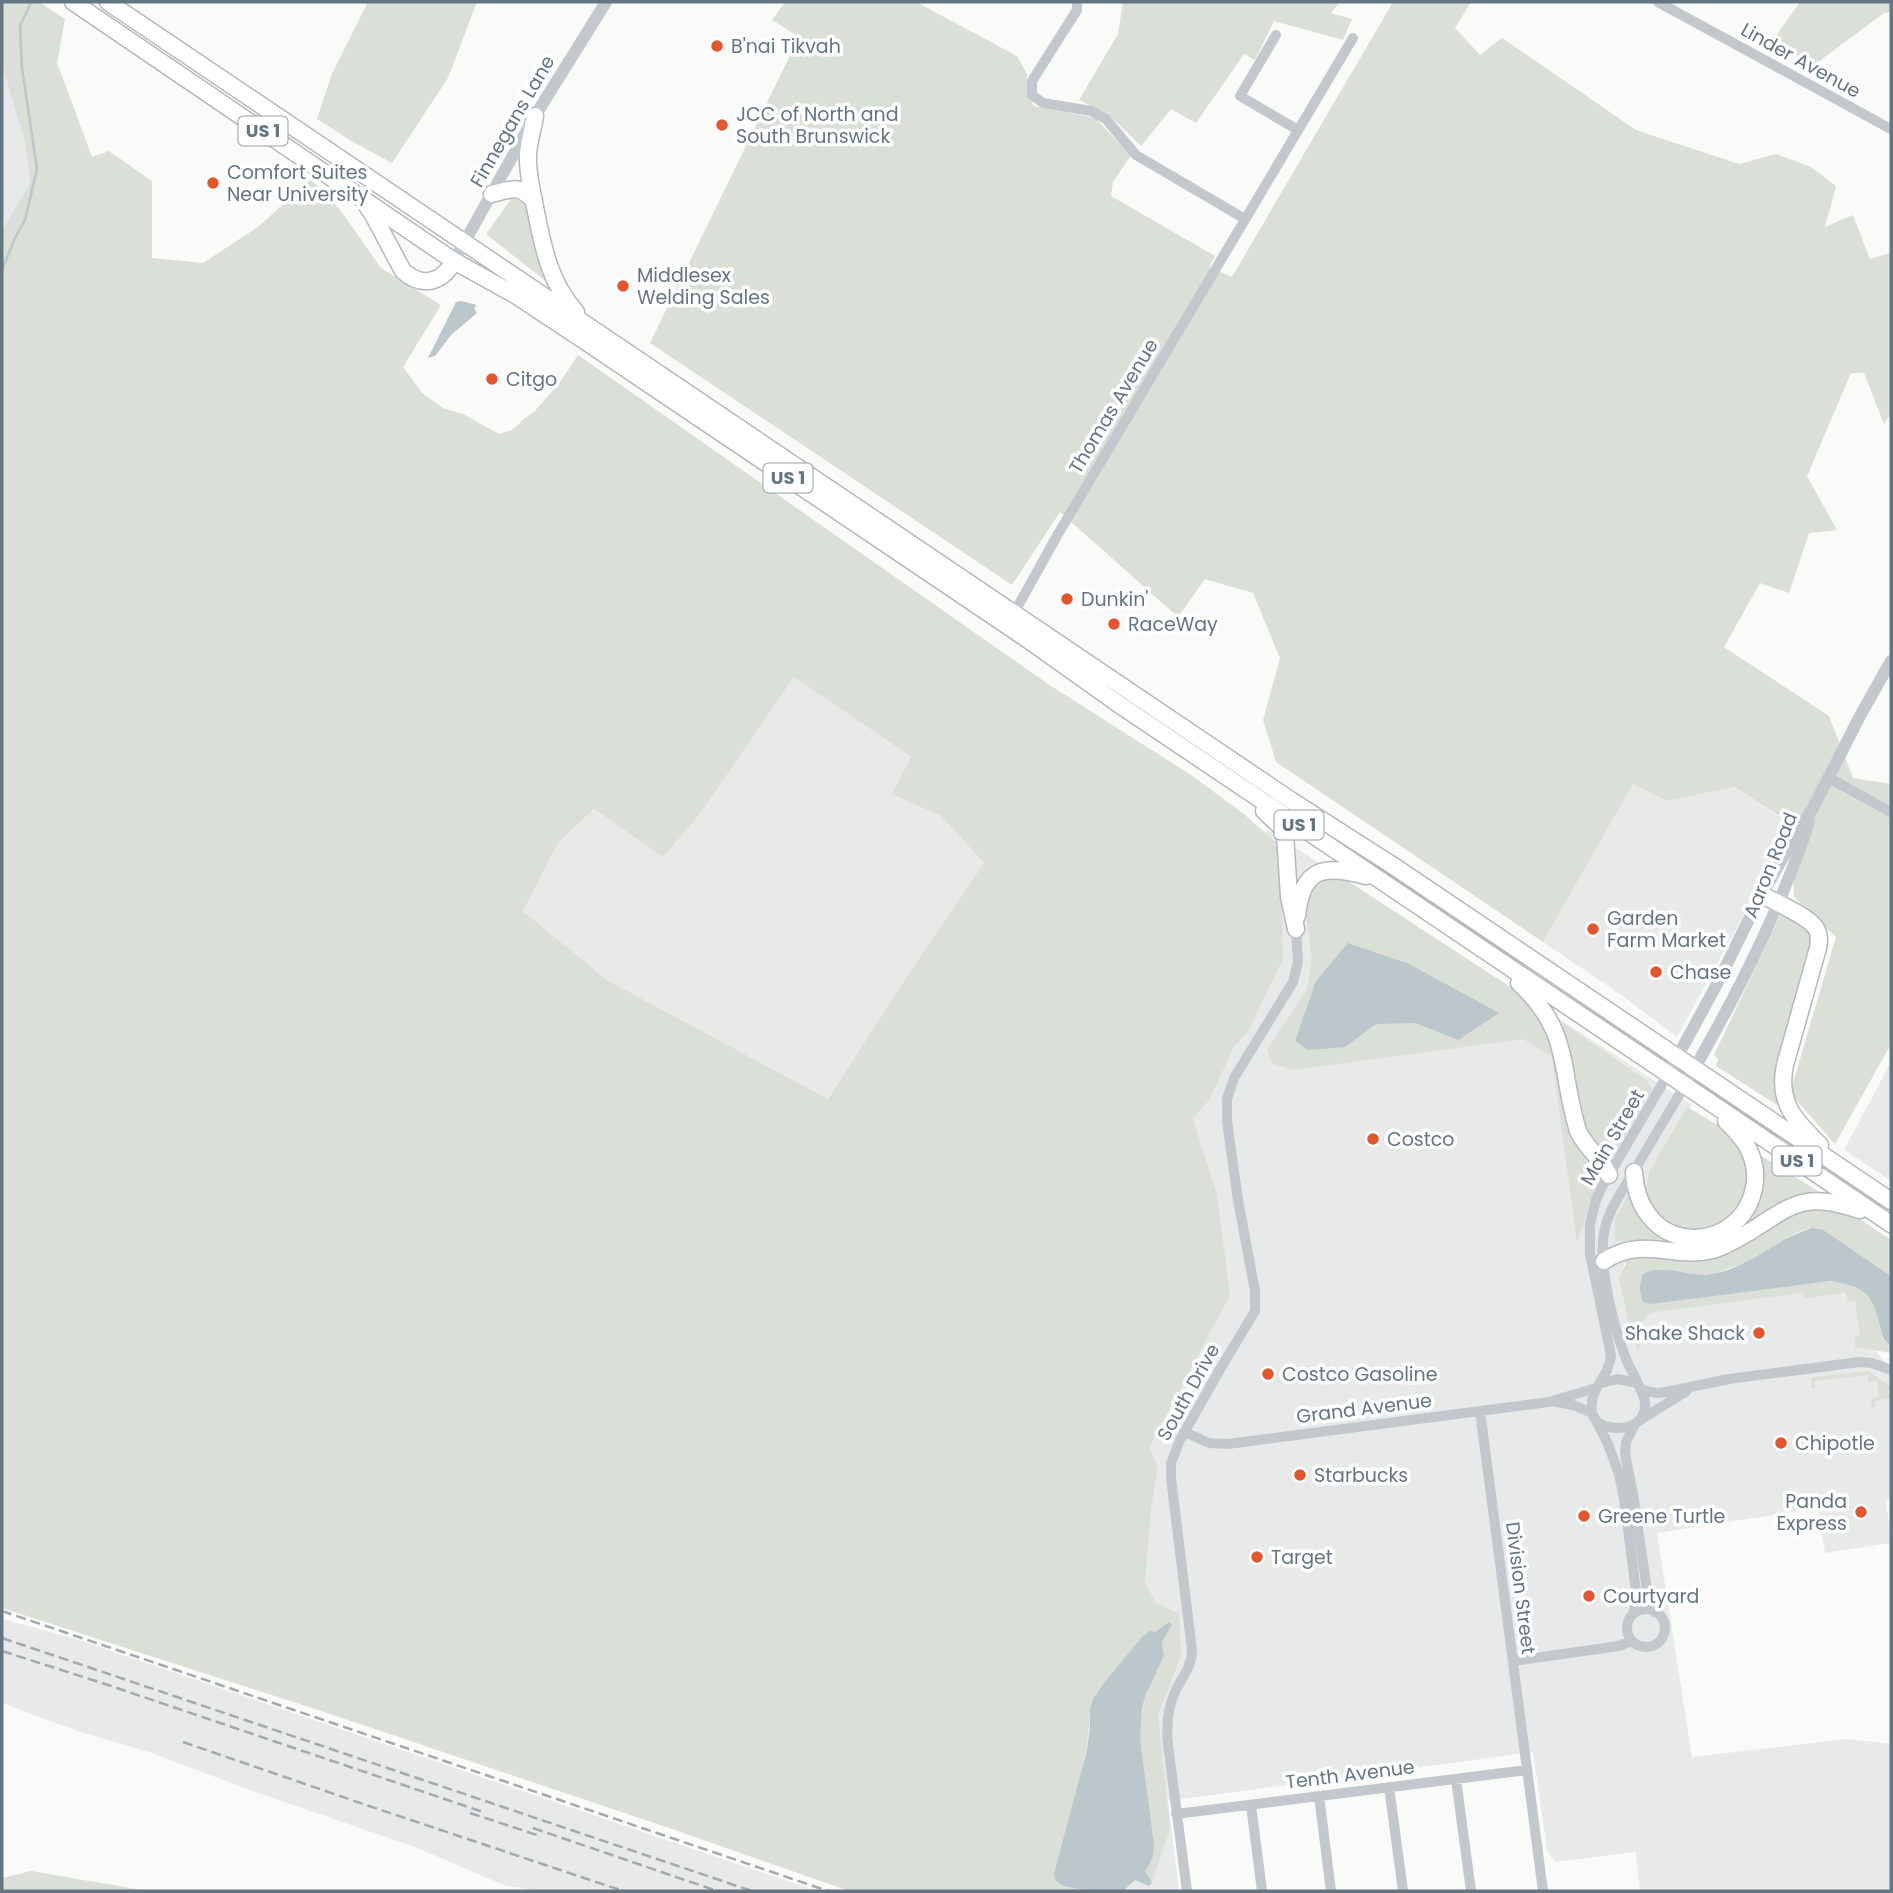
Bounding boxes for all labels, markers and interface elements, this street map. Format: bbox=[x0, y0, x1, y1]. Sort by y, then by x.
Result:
street label: Linder Avenue bbox=[1736, 16, 1866, 105]
place label: B'nai Tikvah bbox=[731, 33, 841, 60]
marker: B'nai Tikvah bbox=[709, 38, 725, 54]
street label: Finnegans Lane bbox=[464, 50, 561, 192]
place label: JCC of North and South Brunswick bbox=[736, 101, 899, 150]
road number: US 1 bbox=[238, 116, 288, 146]
marker: JCC of North and South Brunswick bbox=[714, 117, 730, 133]
place label: Comfort Suites Near University bbox=[227, 159, 369, 208]
marker: Comfort Suites Near University bbox=[205, 175, 221, 191]
place label: Middlesex Welding Sales bbox=[637, 262, 770, 311]
marker: Middlesex Welding Sales bbox=[615, 278, 631, 294]
street label: Thomas Avenue bbox=[1062, 334, 1164, 479]
place label: Citgo bbox=[506, 366, 557, 393]
marker: Citgo bbox=[484, 371, 500, 387]
road number: US 1 bbox=[764, 464, 812, 492]
place label: Dunkin' bbox=[1081, 586, 1148, 613]
marker: Dunkin' bbox=[1059, 591, 1075, 607]
place label: RaceWay bbox=[1128, 611, 1218, 638]
marker: RaceWay bbox=[1106, 616, 1122, 632]
street label: Aaron Road bbox=[1737, 808, 1804, 922]
road number: US 1 bbox=[1274, 810, 1324, 840]
place label: Garden Farm Market bbox=[1607, 905, 1726, 954]
marker: Garden Farm Market bbox=[1585, 921, 1601, 937]
place label: Chase bbox=[1670, 959, 1731, 986]
marker: Chase bbox=[1648, 964, 1664, 980]
street label: Main Street bbox=[1574, 1084, 1651, 1190]
place label: Costco bbox=[1387, 1126, 1454, 1153]
marker: Costco bbox=[1365, 1131, 1381, 1147]
road number: US 1 bbox=[1772, 1146, 1822, 1176]
place label: Shake Shack bbox=[1625, 1320, 1745, 1347]
marker: Shake Shack bbox=[1751, 1325, 1767, 1341]
street label: South Drive bbox=[1151, 1339, 1226, 1446]
place label: Costco Gasoline bbox=[1282, 1361, 1437, 1388]
marker: Costco Gasoline bbox=[1260, 1366, 1276, 1382]
street label: Grand Avenue bbox=[1295, 1387, 1433, 1430]
place label: Chipotle bbox=[1795, 1430, 1875, 1457]
marker: Chipotle bbox=[1773, 1435, 1789, 1451]
place label: Starbucks bbox=[1314, 1462, 1408, 1489]
marker: Starbucks bbox=[1292, 1467, 1308, 1483]
place label: Panda Express bbox=[1777, 1488, 1847, 1537]
place label: Greene Turtle bbox=[1598, 1503, 1725, 1530]
marker: Panda Express bbox=[1853, 1504, 1869, 1520]
marker: Greene Turtle bbox=[1576, 1508, 1592, 1524]
street label: Division Street bbox=[1499, 1520, 1542, 1656]
place label: Target bbox=[1271, 1544, 1333, 1571]
marker: Target bbox=[1249, 1549, 1265, 1565]
place label: Courtyard bbox=[1603, 1583, 1699, 1610]
marker: Courtyard bbox=[1581, 1588, 1597, 1604]
street label: Tenth Avenue bbox=[1284, 1753, 1416, 1796]

